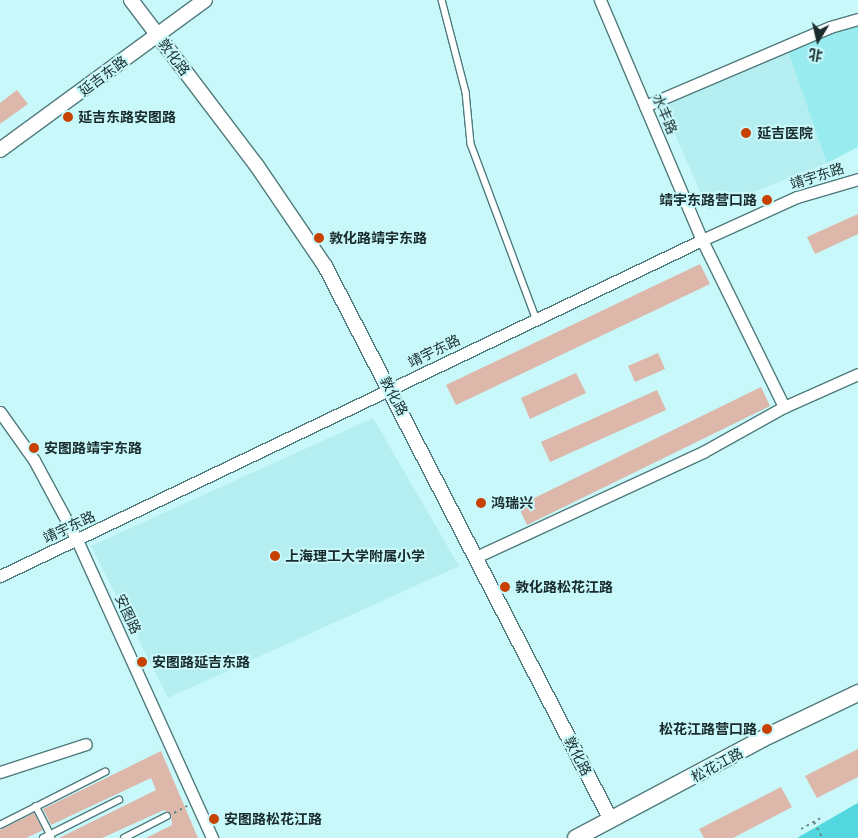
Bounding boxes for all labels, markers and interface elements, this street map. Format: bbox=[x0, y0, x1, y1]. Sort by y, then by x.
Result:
north arrow bbox=[793, 15, 843, 65]
street label: 敦化路 bbox=[155, 35, 193, 79]
text: 北 bbox=[807, 45, 824, 65]
street label: 延吉东路 bbox=[76, 52, 130, 100]
street label: 水丰路 bbox=[649, 91, 681, 137]
place label: 延吉东路安图路 bbox=[78, 109, 176, 125]
marker: 延吉东路安图路 bbox=[62, 111, 74, 123]
place label: 延吉医院 bbox=[757, 125, 813, 141]
marker: 延吉医院 bbox=[739, 126, 753, 140]
street label: 靖宇东路 bbox=[788, 159, 846, 193]
place label: 靖宇东路营口路 bbox=[659, 192, 757, 208]
marker: 靖宇东路营口路 bbox=[761, 194, 773, 206]
place label: 敦化路靖宇东路 bbox=[329, 230, 427, 246]
marker: 敦化路靖宇东路 bbox=[313, 232, 325, 244]
street label: 靖宇东路 bbox=[405, 331, 463, 371]
street label: 敦化路 bbox=[377, 374, 411, 418]
place label: 安图路靖宇东路 bbox=[44, 440, 142, 456]
marker: 安图路靖宇东路 bbox=[28, 442, 40, 454]
place label: 鸿瑞兴 bbox=[491, 495, 533, 511]
marker: 鸿瑞兴 bbox=[475, 497, 487, 509]
street label: 靖宇东路 bbox=[40, 508, 98, 546]
place label: 上海理工大学附属小学 bbox=[285, 548, 425, 564]
marker: 上海理工大学附属小学 bbox=[269, 550, 281, 562]
place label: 敦化路松花江路 bbox=[515, 579, 613, 595]
marker: 敦化路松花江路 bbox=[499, 581, 511, 593]
street label: 安图路 bbox=[112, 591, 144, 637]
place label: 安图路延吉东路 bbox=[152, 654, 250, 670]
marker: 安图路延吉东路 bbox=[136, 656, 148, 668]
place label: 松花江路营口路 bbox=[659, 721, 757, 737]
marker: 松花江路营口路 bbox=[761, 723, 773, 735]
street label: 敦化路 bbox=[561, 733, 595, 779]
street label: 松花江路 bbox=[688, 744, 746, 786]
place label: 安图路松花江路 bbox=[224, 811, 322, 827]
marker: 安图路松花江路 bbox=[208, 813, 220, 825]

